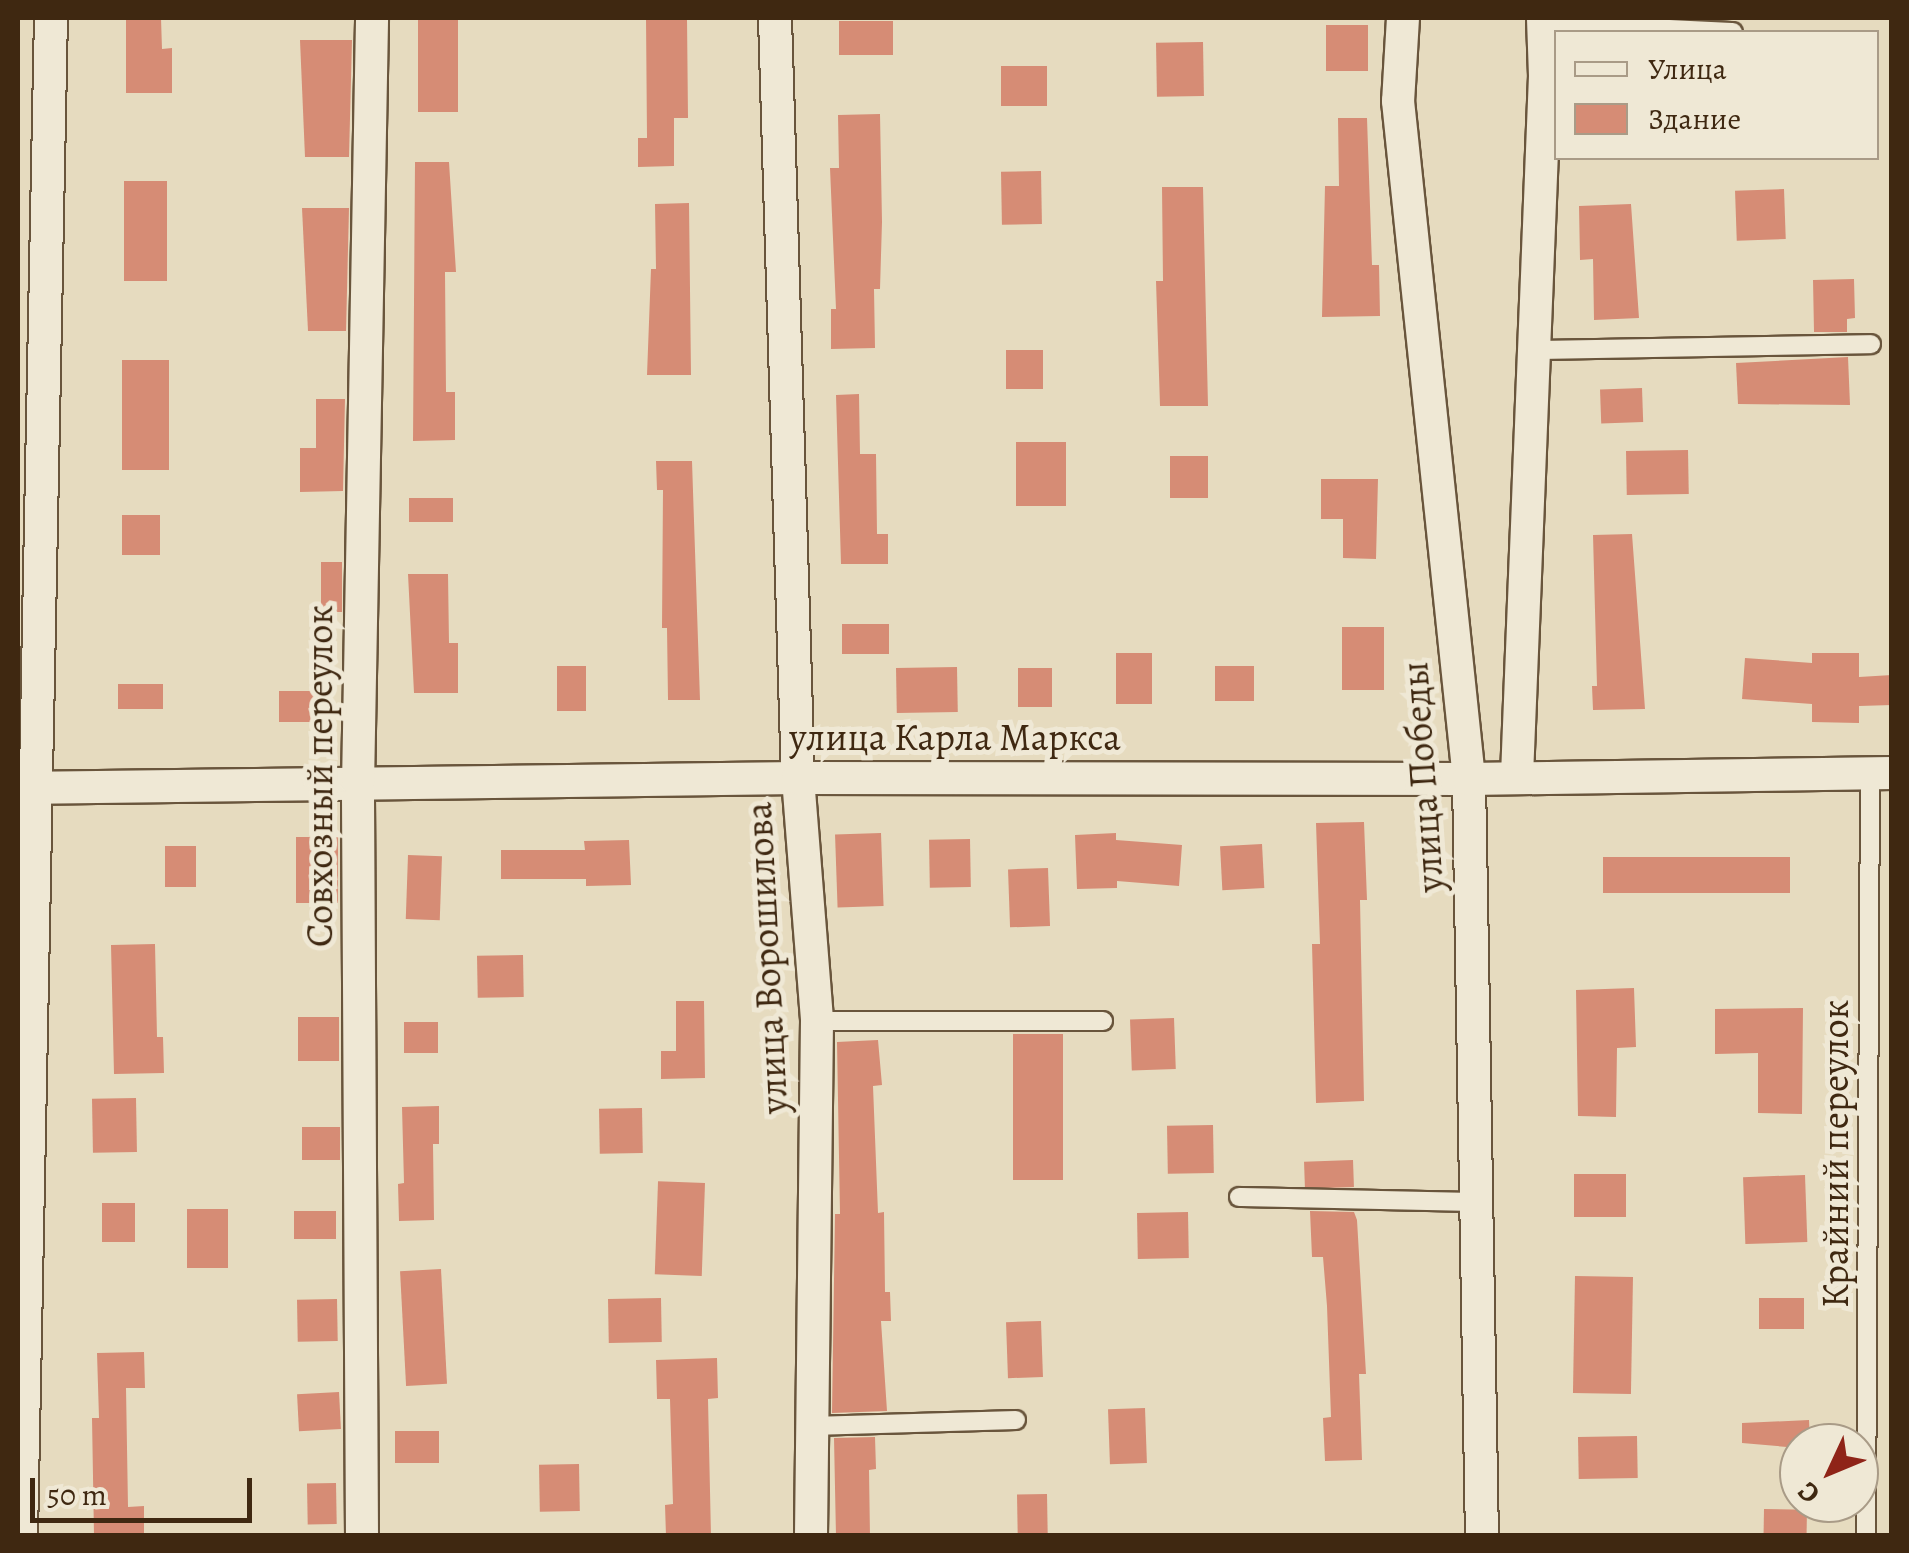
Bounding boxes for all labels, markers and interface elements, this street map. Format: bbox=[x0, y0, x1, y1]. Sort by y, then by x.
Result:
legend bbox=[1554, 30, 1879, 160]
text: Улица bbox=[1648, 49, 1727, 89]
text: Здание bbox=[1648, 99, 1741, 139]
street label: Совхозный переулок bbox=[297, 605, 343, 947]
street label: улица Победы bbox=[1392, 660, 1454, 894]
street label: улица Карла Маркса bbox=[789, 715, 1121, 761]
street label: улица Ворошилова bbox=[736, 801, 798, 1115]
street label: Крайний переулок bbox=[1813, 1000, 1859, 1308]
north arrow bbox=[1779, 1423, 1879, 1523]
scale bar bbox=[35, 1458, 258, 1520]
text: С bbox=[1789, 1473, 1829, 1512]
text: 50 m bbox=[47, 1475, 107, 1515]

